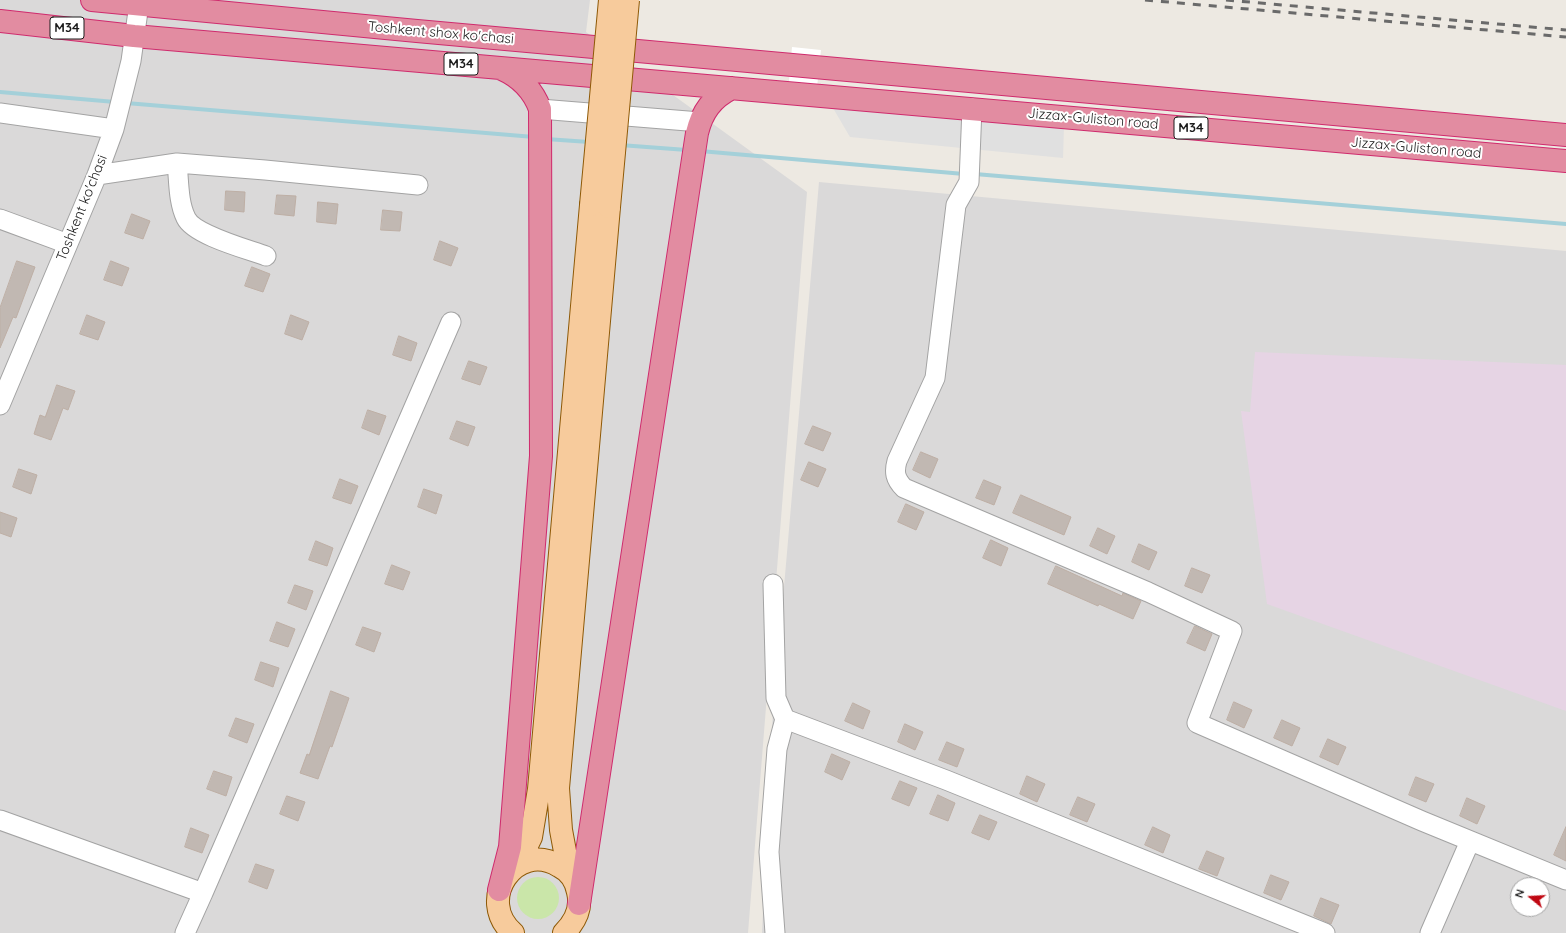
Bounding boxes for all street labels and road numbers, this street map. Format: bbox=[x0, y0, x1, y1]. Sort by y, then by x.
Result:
road number: M34 bbox=[50, 17, 84, 39]
street label: Toshkent shox ko'chasi bbox=[367, 18, 515, 48]
road number: M34 bbox=[444, 53, 478, 75]
street label: Jizzax-Guliston road bbox=[1027, 105, 1159, 133]
road number: M34 bbox=[1174, 117, 1208, 139]
street label: Jizzax-Guliston road bbox=[1350, 134, 1482, 162]
street label: Toshkent ko'chasi bbox=[53, 152, 111, 264]

